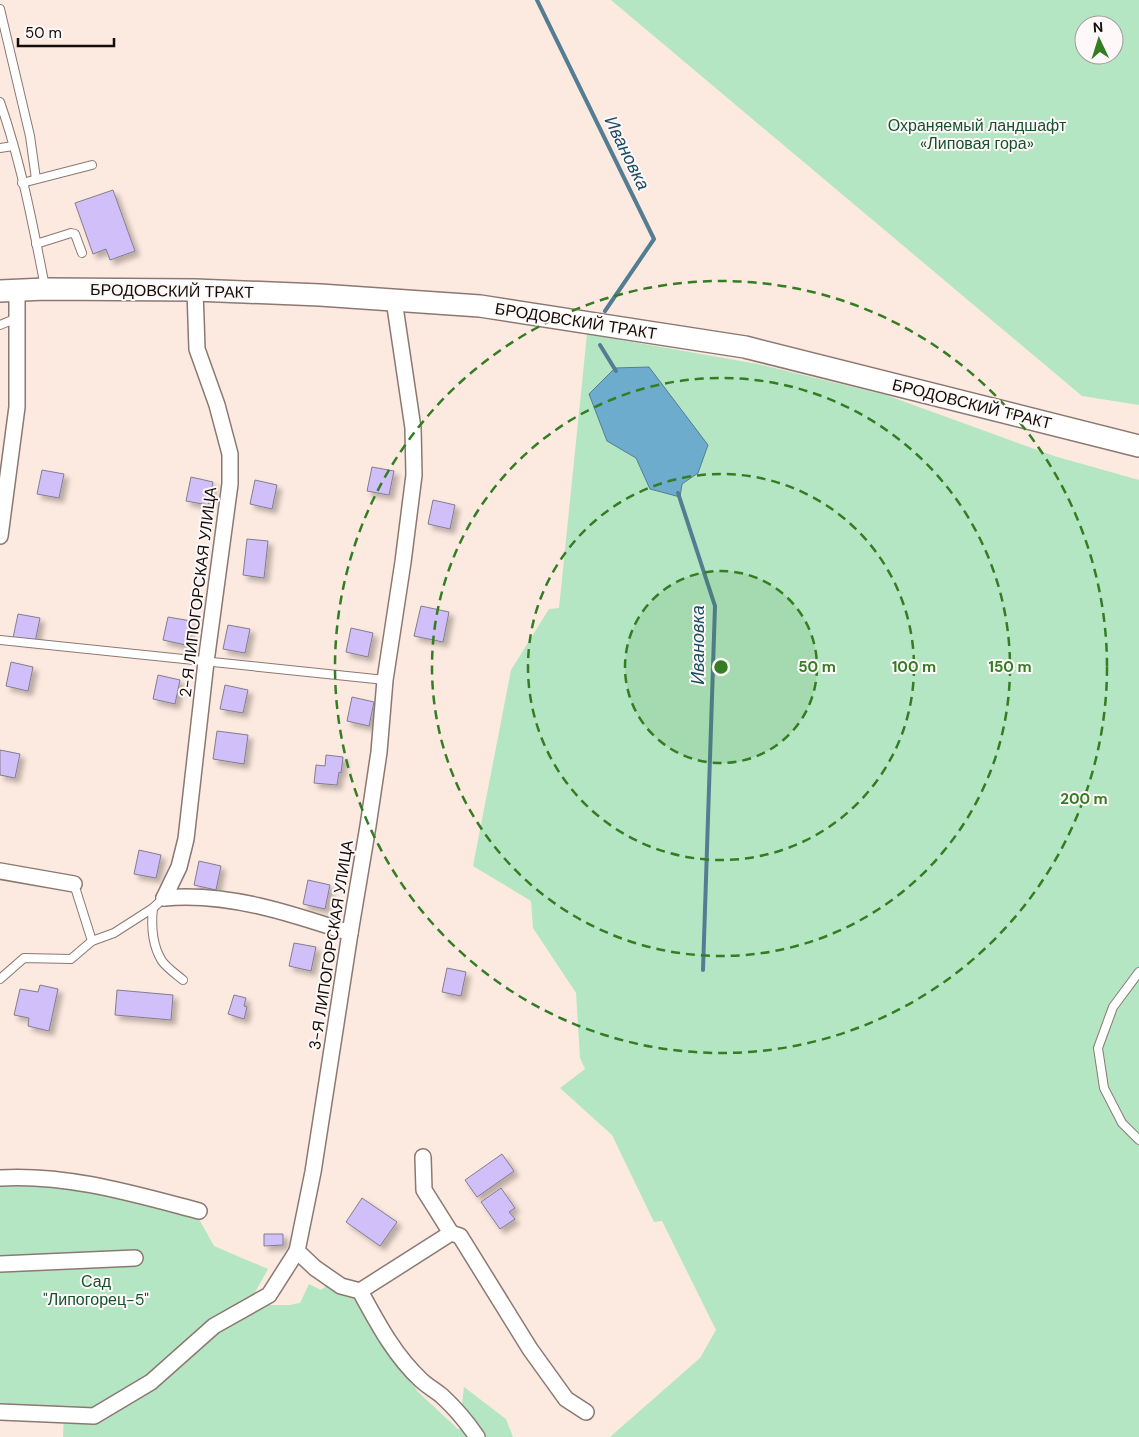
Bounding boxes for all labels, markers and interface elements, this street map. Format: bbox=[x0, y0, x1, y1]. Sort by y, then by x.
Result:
scale bar bbox=[18, 15, 114, 47]
north arrow bbox=[1074, 15, 1124, 65]
text: N bbox=[1092, 18, 1104, 36]
text: 50 m bbox=[25, 23, 62, 43]
water label: Ивановка bbox=[599, 112, 655, 194]
park label: Охраняемый ландшафт «Липовая гора» bbox=[888, 115, 1067, 154]
street label: БРОДОВСКИЙ ТРАКТ bbox=[90, 279, 254, 303]
street label: БРОДОВСКИЙ ТРАКТ bbox=[494, 298, 659, 344]
street label: БРОДОВСКИЙ ТРАКТ bbox=[890, 374, 1054, 434]
street label: 2-Я ЛИПОГОРСКАЯ УЛИЦА bbox=[175, 485, 221, 698]
water label: Ивановка bbox=[686, 605, 710, 685]
text: 50 m bbox=[798, 657, 836, 677]
text: 100 m bbox=[892, 657, 936, 677]
text: 150 m bbox=[989, 657, 1032, 677]
centre of rings bbox=[712, 658, 730, 676]
text: 200 m bbox=[1060, 789, 1108, 809]
street label: 3-Я ЛИПОГОРСКАЯ УЛИЦА bbox=[304, 838, 358, 1051]
park label: Сад "Липогорец-5" bbox=[43, 1271, 149, 1310]

